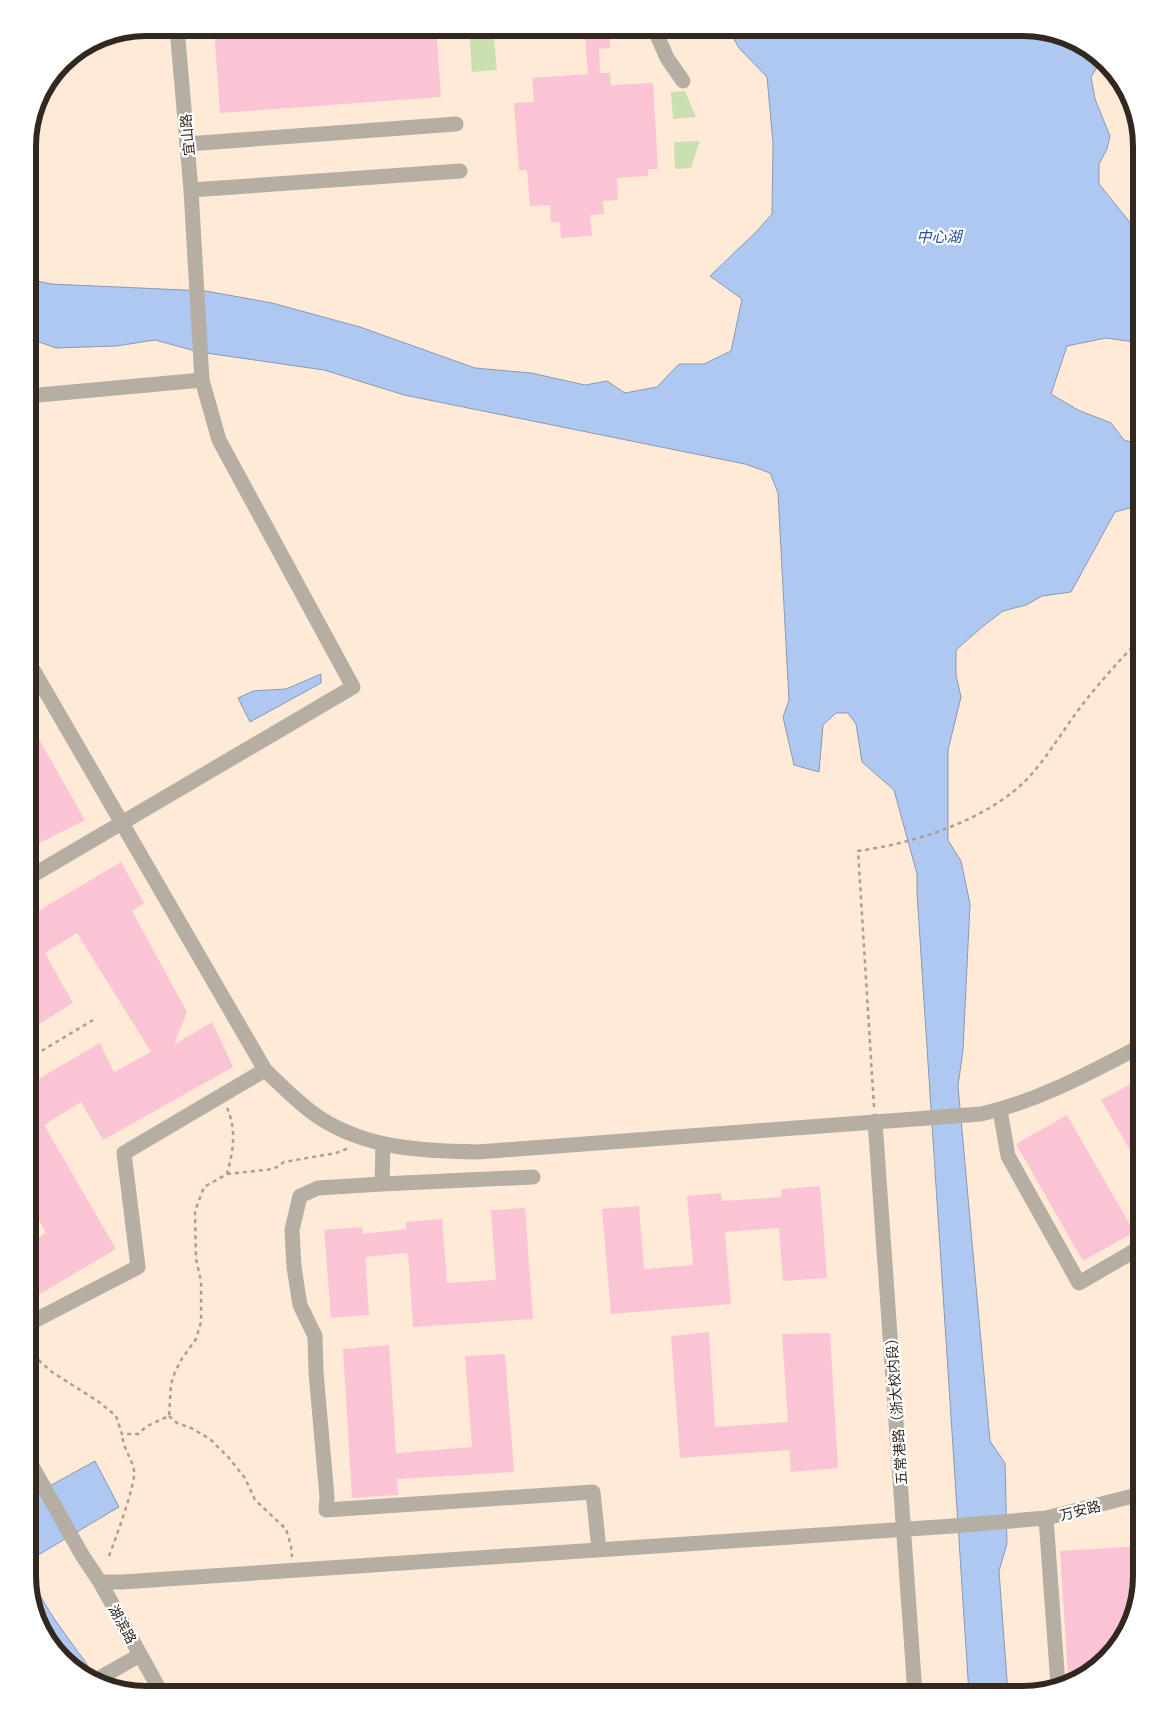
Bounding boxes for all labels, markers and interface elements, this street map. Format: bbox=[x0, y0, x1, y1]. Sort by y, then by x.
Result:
street label: 宜山路 bbox=[177, 113, 197, 157]
water label: 中心湖 bbox=[916, 227, 963, 245]
street label: 五常港路（浙大校内段） bbox=[882, 1331, 910, 1485]
street label: 万安路 bbox=[1058, 1497, 1102, 1523]
street label: 湖滨路 bbox=[105, 1602, 141, 1646]

